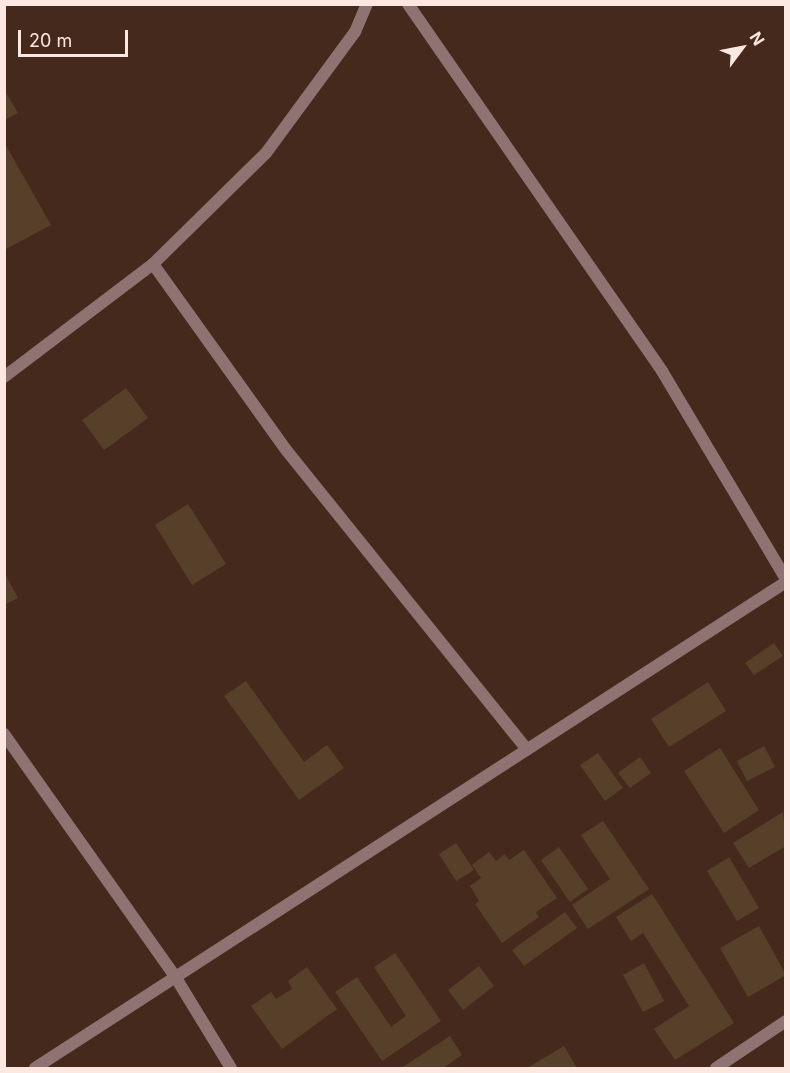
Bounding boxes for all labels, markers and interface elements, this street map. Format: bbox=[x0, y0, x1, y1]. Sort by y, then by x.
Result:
scale bar bbox=[21, 18, 130, 56]
north arrow bbox=[712, 18, 772, 78]
text: N bbox=[746, 28, 769, 49]
text: 20 m bbox=[29, 30, 72, 51]

